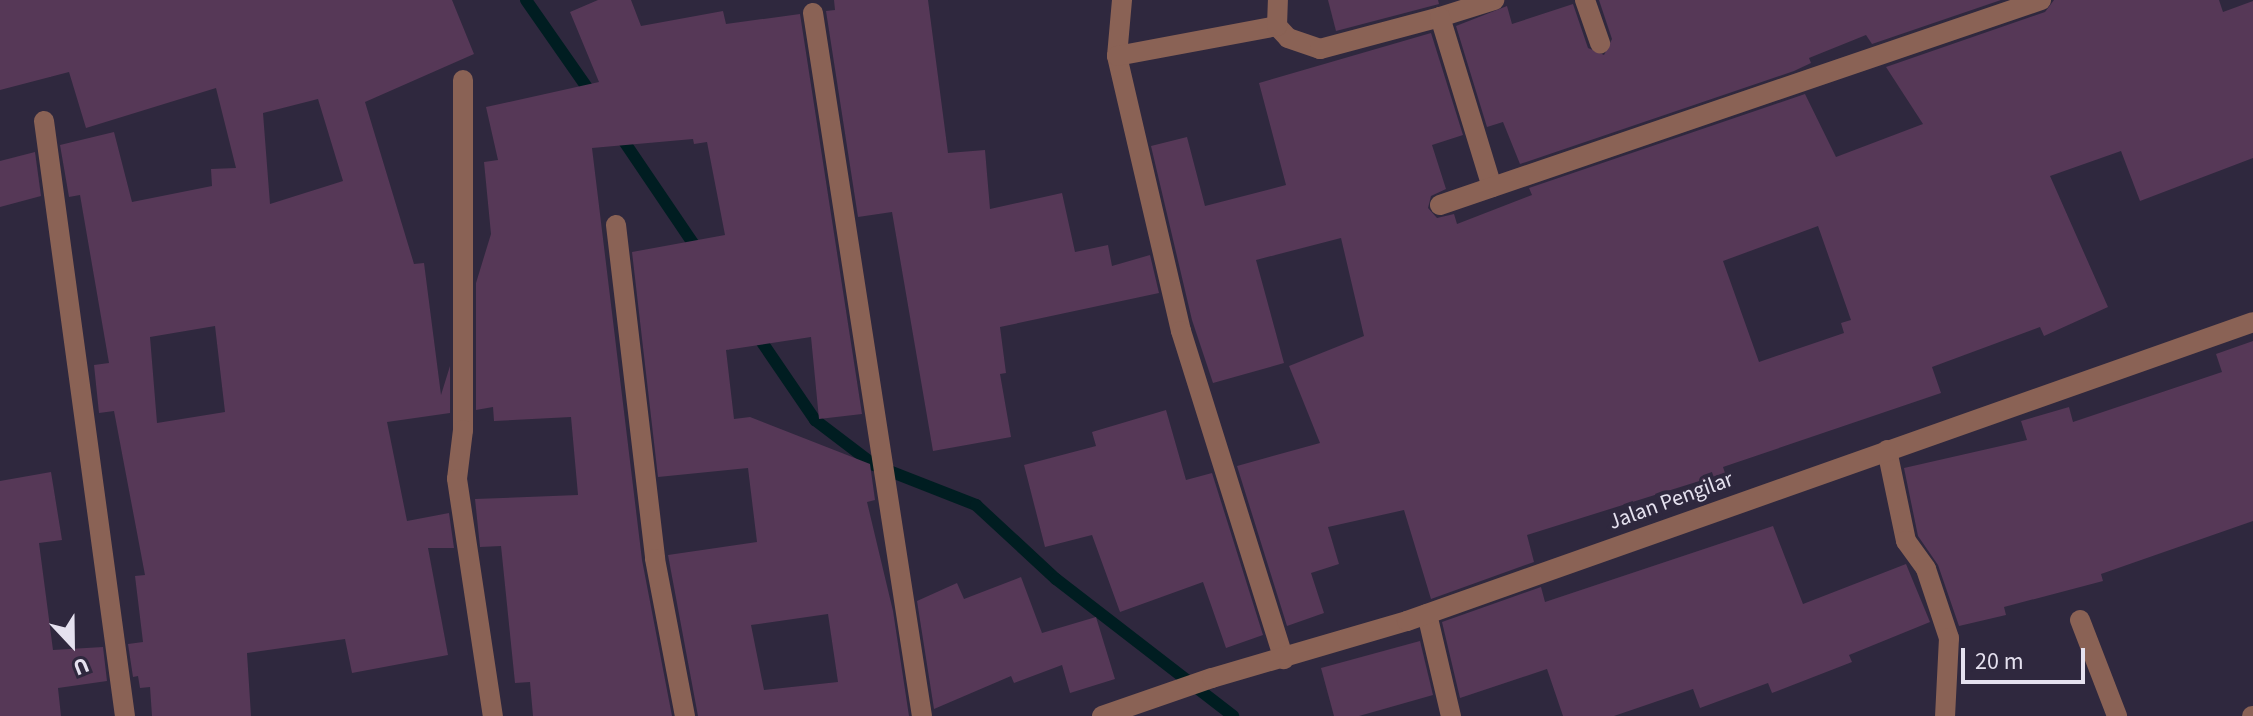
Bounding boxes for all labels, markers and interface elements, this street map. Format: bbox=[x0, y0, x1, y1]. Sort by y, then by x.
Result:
street label: Jalan Pengilar bbox=[1605, 466, 1737, 536]
north arrow bbox=[32, 604, 112, 684]
scale bar bbox=[1965, 632, 2089, 682]
text: 20 m bbox=[1975, 644, 2024, 679]
text: U bbox=[68, 649, 94, 684]

